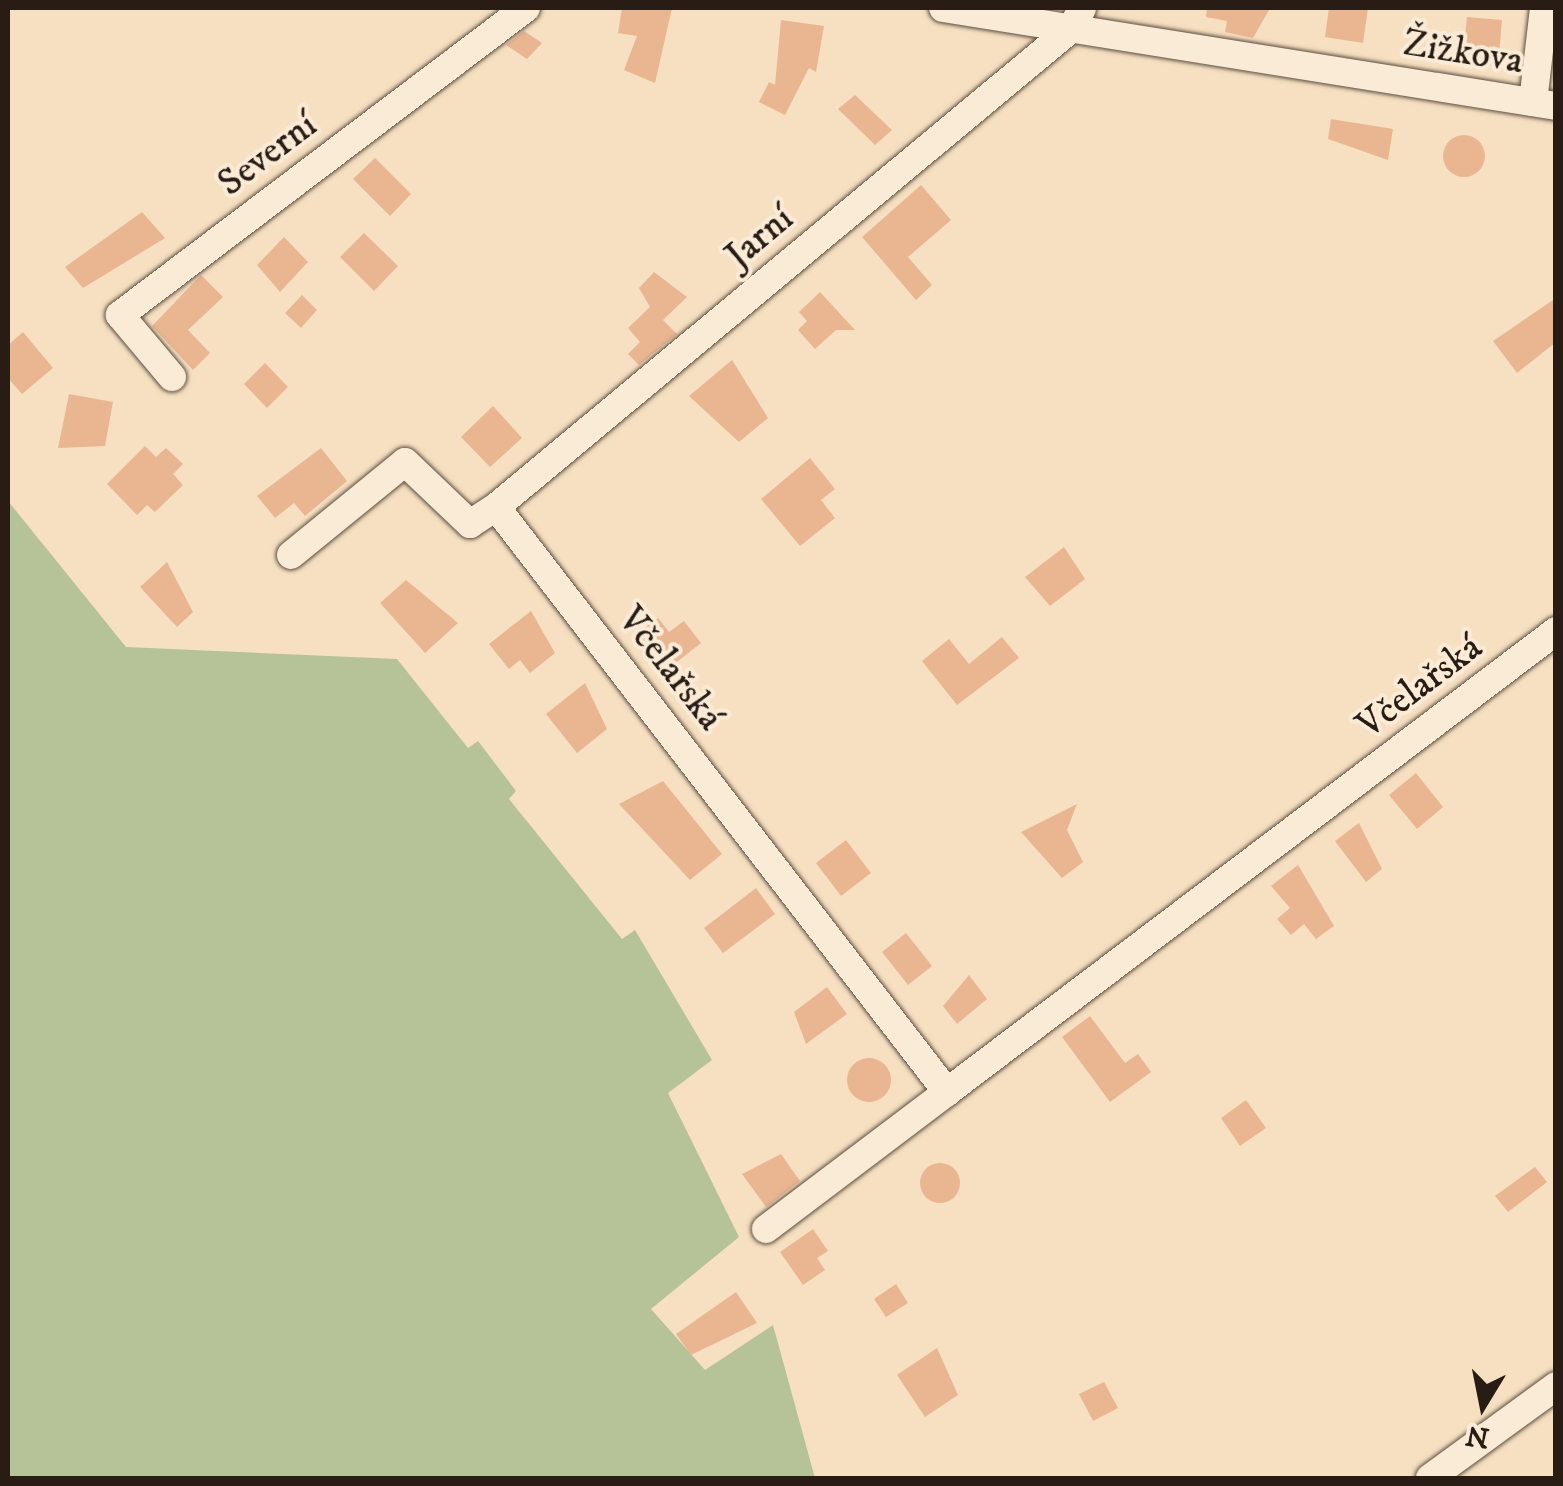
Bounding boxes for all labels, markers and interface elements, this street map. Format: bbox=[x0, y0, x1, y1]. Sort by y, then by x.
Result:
street label: Žižkova bbox=[1400, 21, 1526, 85]
street label: Severní bbox=[210, 103, 326, 207]
street label: Jarní bbox=[717, 197, 803, 279]
street label: Včelařská bbox=[607, 598, 733, 740]
street label: Včelařská bbox=[1349, 625, 1491, 749]
north arrow bbox=[1433, 1356, 1533, 1456]
text: N bbox=[1463, 1417, 1492, 1455]

